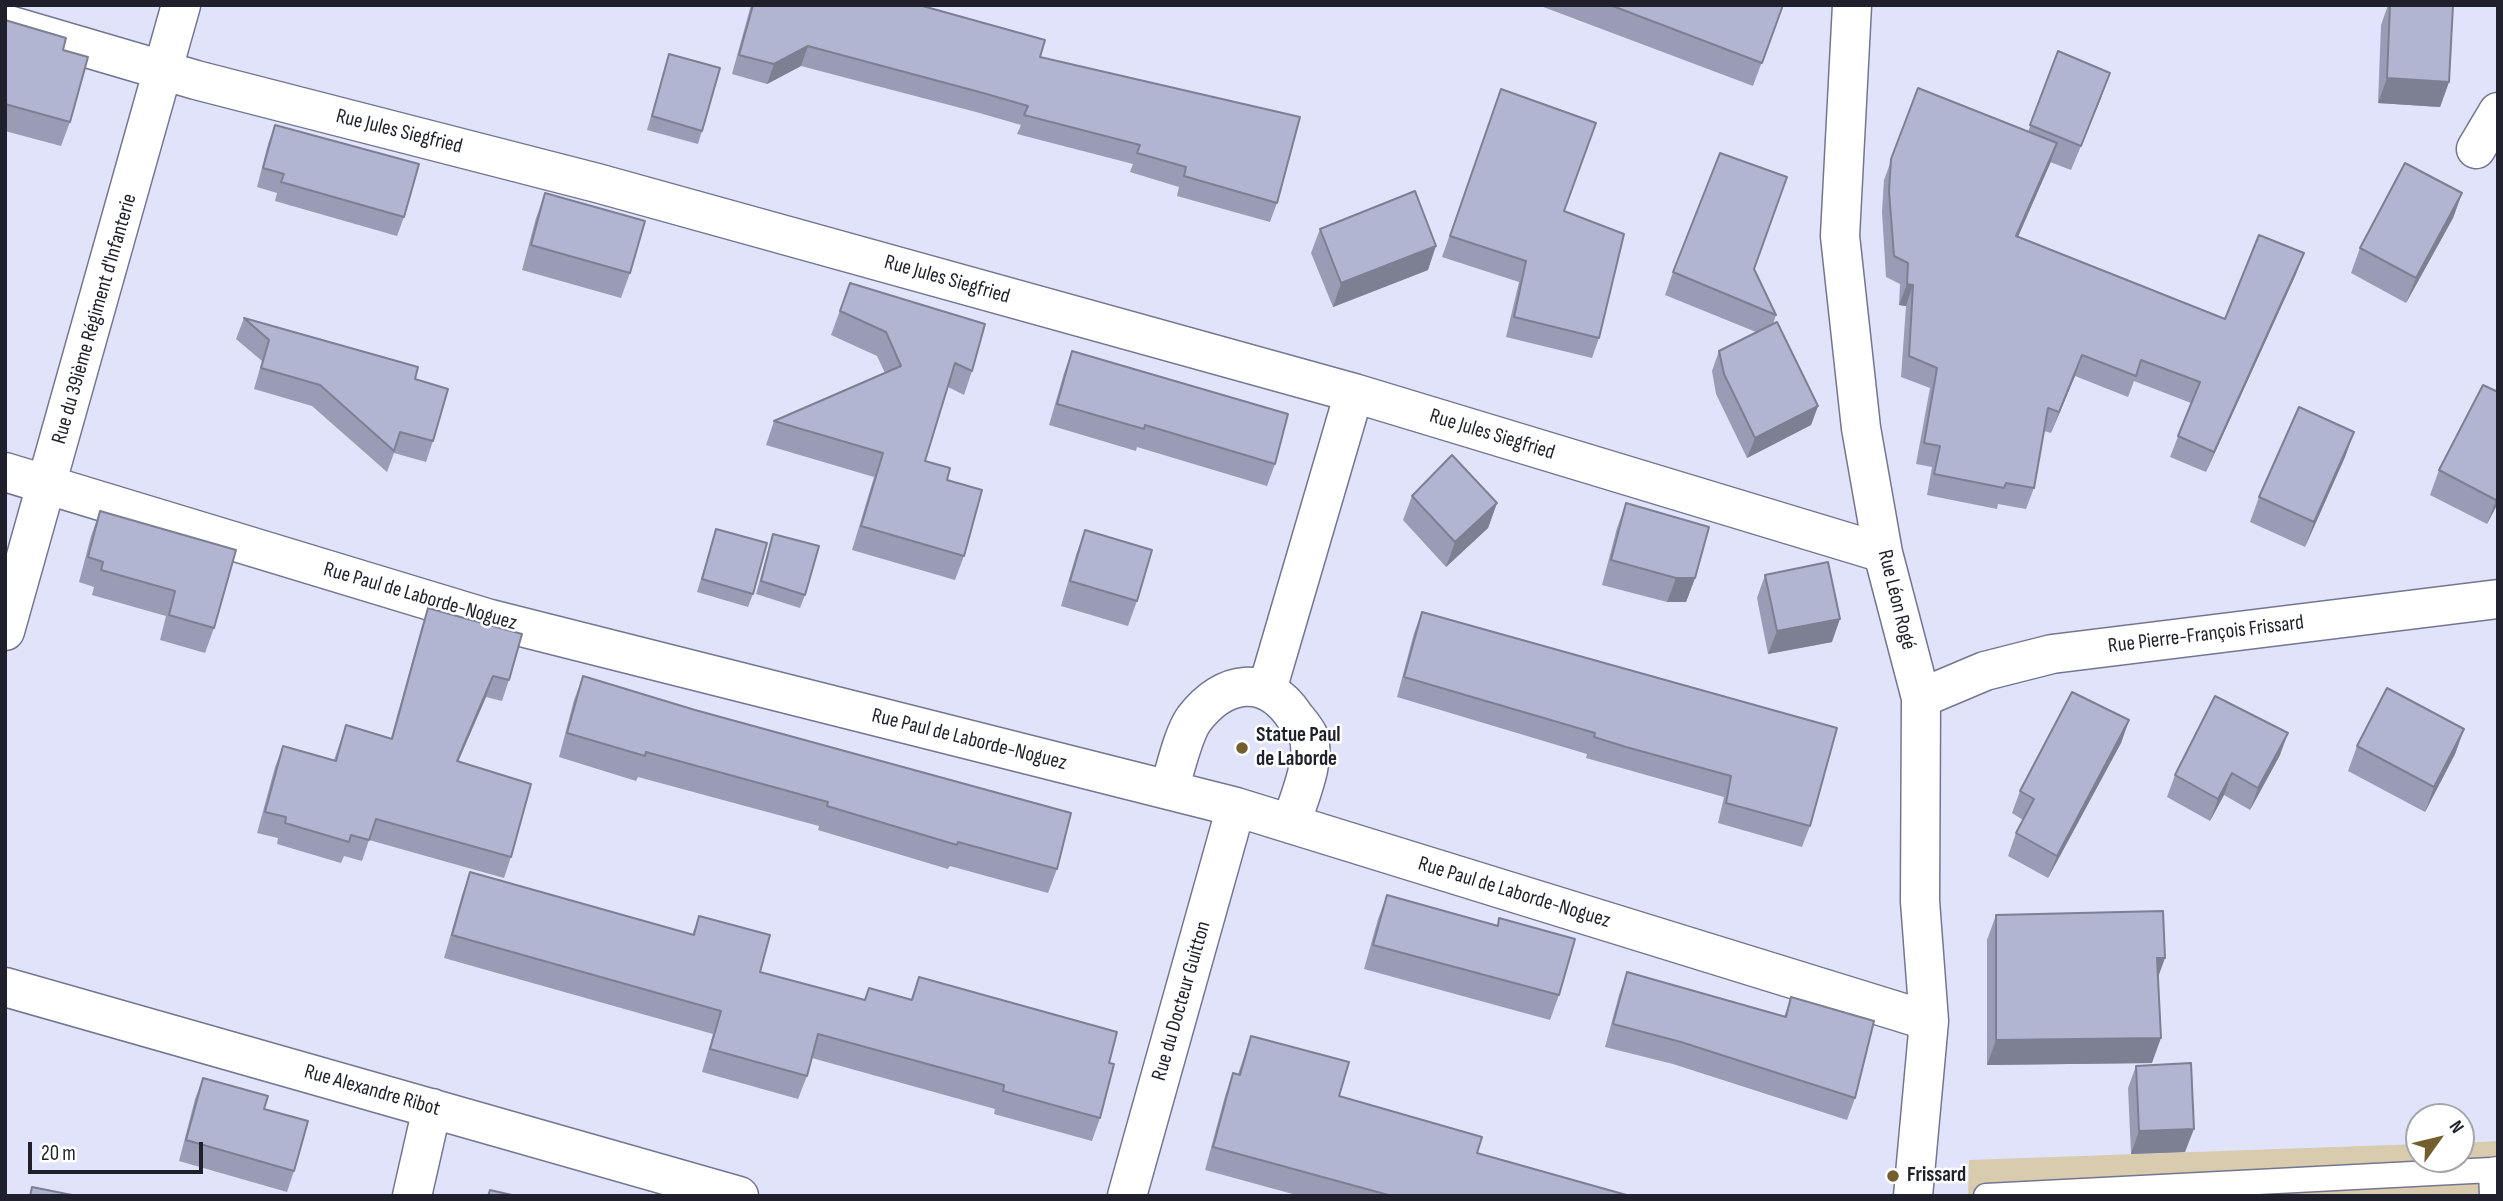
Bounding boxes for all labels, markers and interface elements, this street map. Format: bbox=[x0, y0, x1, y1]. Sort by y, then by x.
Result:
street label: Rue Jules Siegfried bbox=[333, 104, 465, 160]
street label: Rue du 39ième Régiment d'Infanterie bbox=[47, 191, 143, 447]
street label: Rue Jules Siegfried bbox=[881, 250, 1013, 310]
street label: Rue Jules Siegfried bbox=[1426, 404, 1558, 466]
street label: Rue Léon Rogé bbox=[1871, 547, 1921, 653]
street label: Rue Paul de Laborde-Noguez bbox=[320, 557, 520, 637]
street label: Rue Pierre-François Frissard bbox=[2107, 610, 2305, 660]
street label: Rue Paul de Laborde-Noguez bbox=[869, 704, 1069, 776]
place label: Statue Paul de Laborde bbox=[1256, 723, 1341, 773]
marker: Statue Paul de Laborde bbox=[1234, 740, 1250, 756]
street label: Rue Paul de Laborde-Noguez bbox=[1415, 852, 1613, 934]
street label: Rue du Docteur Guitton bbox=[1147, 918, 1217, 1084]
street label: Rue Alexandre Ribot bbox=[301, 1060, 443, 1122]
north arrow bbox=[2405, 1103, 2475, 1173]
text: N bbox=[2444, 1116, 2469, 1138]
scale bar bbox=[32, 1128, 206, 1172]
text: 20 m bbox=[41, 1141, 76, 1166]
place label: Frissard bbox=[1907, 1163, 1966, 1189]
marker: Frissard bbox=[1885, 1168, 1901, 1184]

